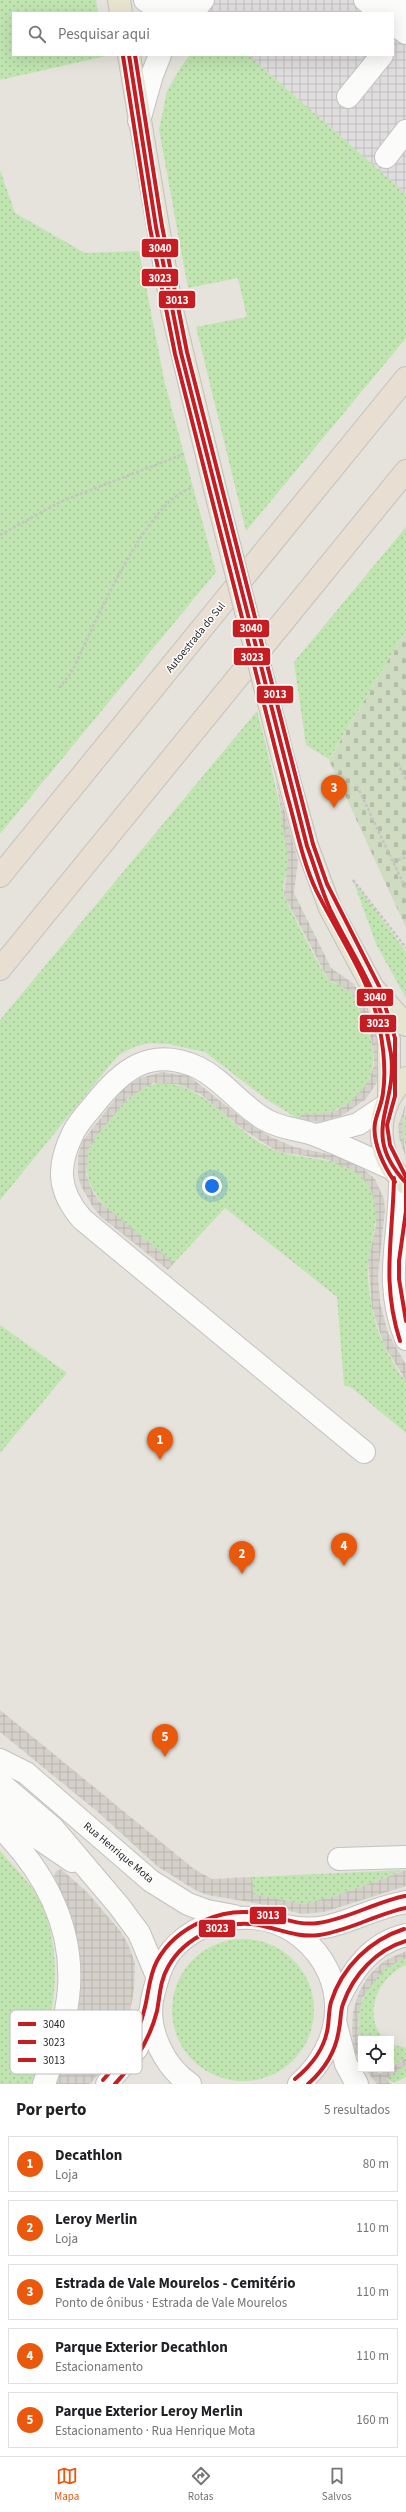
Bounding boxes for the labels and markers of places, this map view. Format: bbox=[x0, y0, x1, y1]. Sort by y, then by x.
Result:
pin: 3 bbox=[321, 775, 347, 808]
pin: 1 bbox=[147, 1427, 173, 1460]
pin: 4 bbox=[331, 1533, 357, 1566]
pin: 2 bbox=[229, 1541, 255, 1574]
pin: 5 bbox=[152, 1724, 178, 1757]

